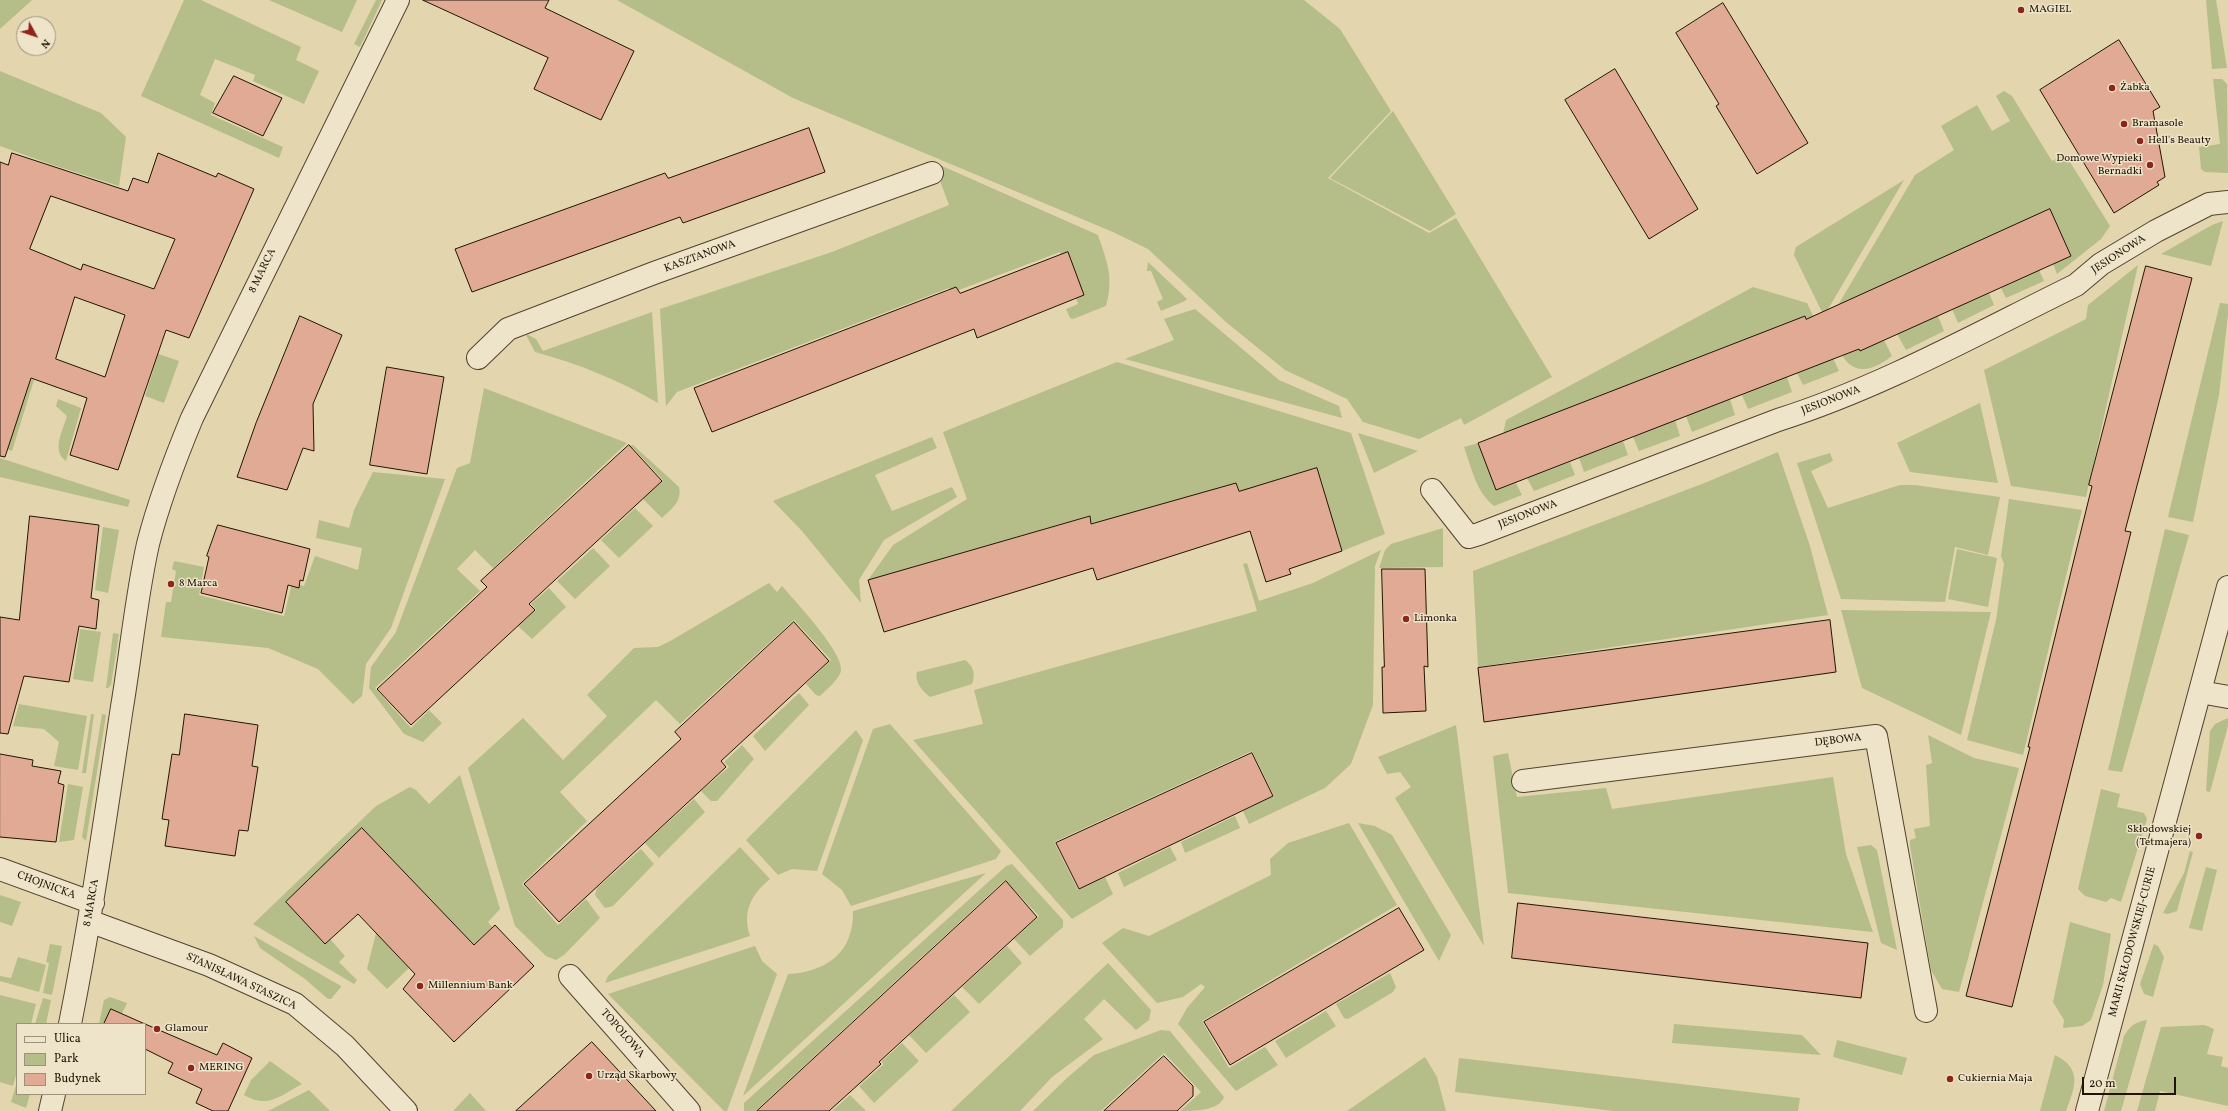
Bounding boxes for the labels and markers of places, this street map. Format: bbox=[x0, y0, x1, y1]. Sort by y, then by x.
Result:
place label: MAGIEL bbox=[2029, 3, 2071, 17]
marker: MAGIEL bbox=[2016, 5, 2026, 15]
place label: Żabka bbox=[2120, 81, 2150, 95]
marker: Żabka bbox=[2107, 83, 2117, 93]
place label: Bramasole bbox=[2132, 117, 2183, 131]
marker: Bramasole bbox=[2119, 119, 2129, 129]
place label: Hell's Beauty bbox=[2148, 134, 2211, 148]
marker: Hell's Beauty bbox=[2135, 136, 2145, 146]
place label: Domowe Wypieki Bernadki bbox=[2056, 152, 2142, 178]
marker: Domowe Wypieki Bernadki bbox=[2145, 160, 2155, 170]
place label: 8 Marca bbox=[179, 577, 218, 591]
marker: 8 Marca bbox=[166, 579, 176, 589]
place label: Limonka bbox=[1414, 612, 1457, 626]
marker: Limonka bbox=[1401, 614, 1411, 624]
place label: Skłodowskiej (Tetmajera) bbox=[2127, 823, 2191, 849]
marker: Skłodowskiej (Tetmajera) bbox=[2194, 831, 2204, 841]
place label: Millennium Bank bbox=[428, 979, 513, 993]
marker: Millennium Bank bbox=[415, 981, 425, 991]
place label: Glamour bbox=[165, 1022, 208, 1036]
marker: Glamour bbox=[152, 1024, 162, 1034]
place label: MERING bbox=[199, 1061, 243, 1075]
marker: MERING bbox=[186, 1063, 196, 1073]
place label: Urząd Skarbowy bbox=[597, 1069, 677, 1083]
marker: Urząd Skarbowy bbox=[584, 1071, 594, 1081]
place label: Cukiernia Maja bbox=[1958, 1072, 2032, 1086]
marker: Cukiernia Maja bbox=[1945, 1074, 1955, 1084]

